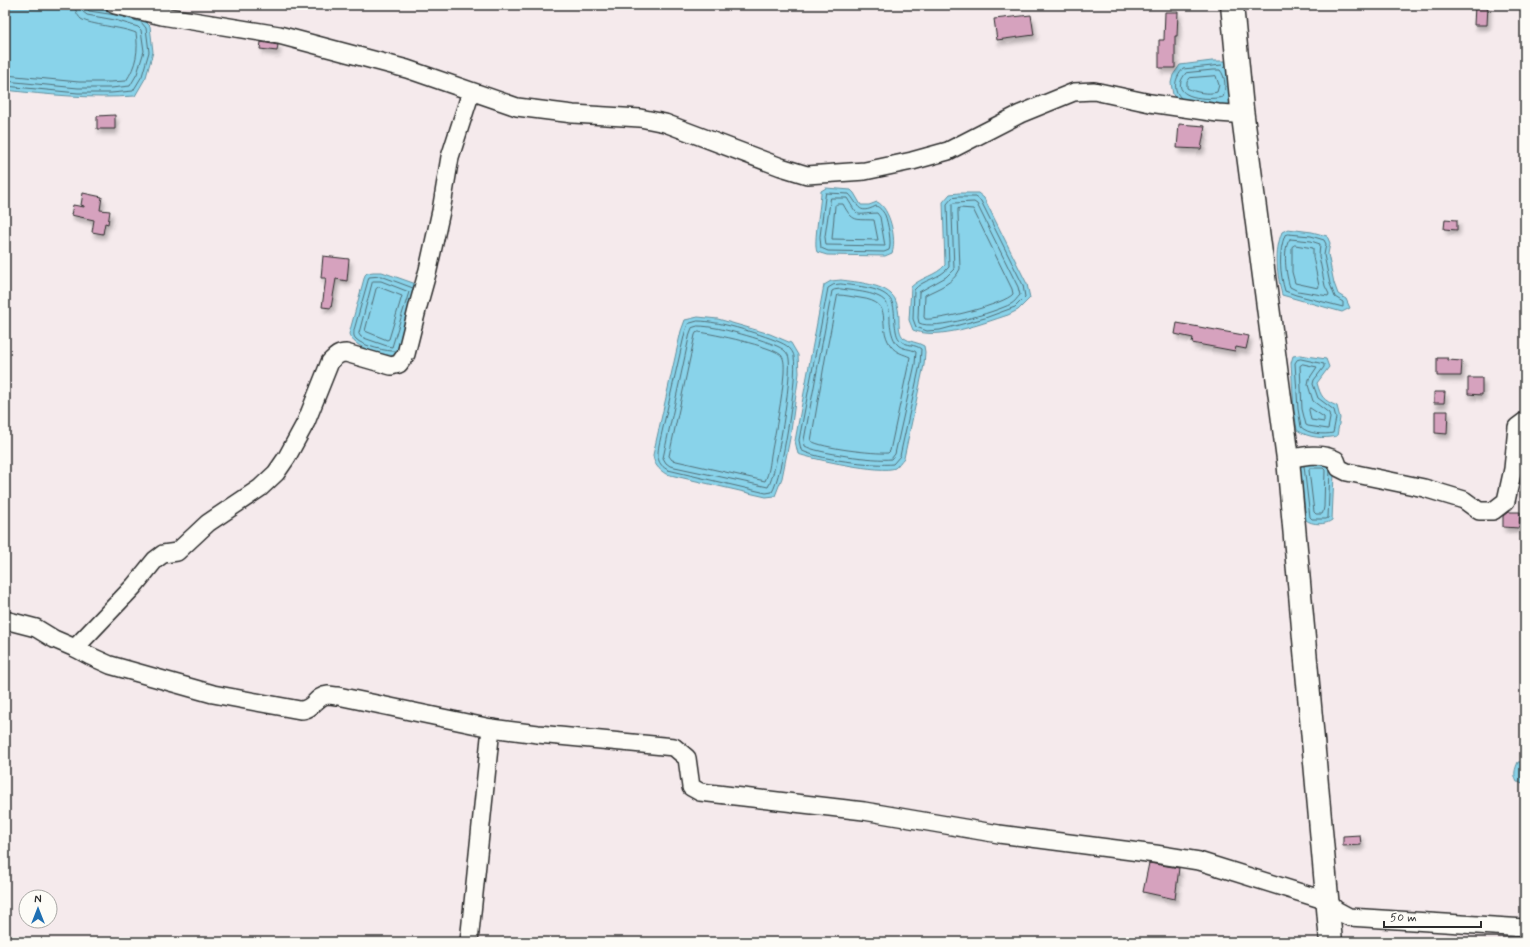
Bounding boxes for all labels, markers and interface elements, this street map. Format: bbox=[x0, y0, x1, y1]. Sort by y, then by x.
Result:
north arrow bbox=[18, 889, 58, 929]
text: N bbox=[34, 893, 42, 907]
scale bar bbox=[1384, 903, 1481, 929]
text: 50 m bbox=[1390, 910, 1417, 926]

